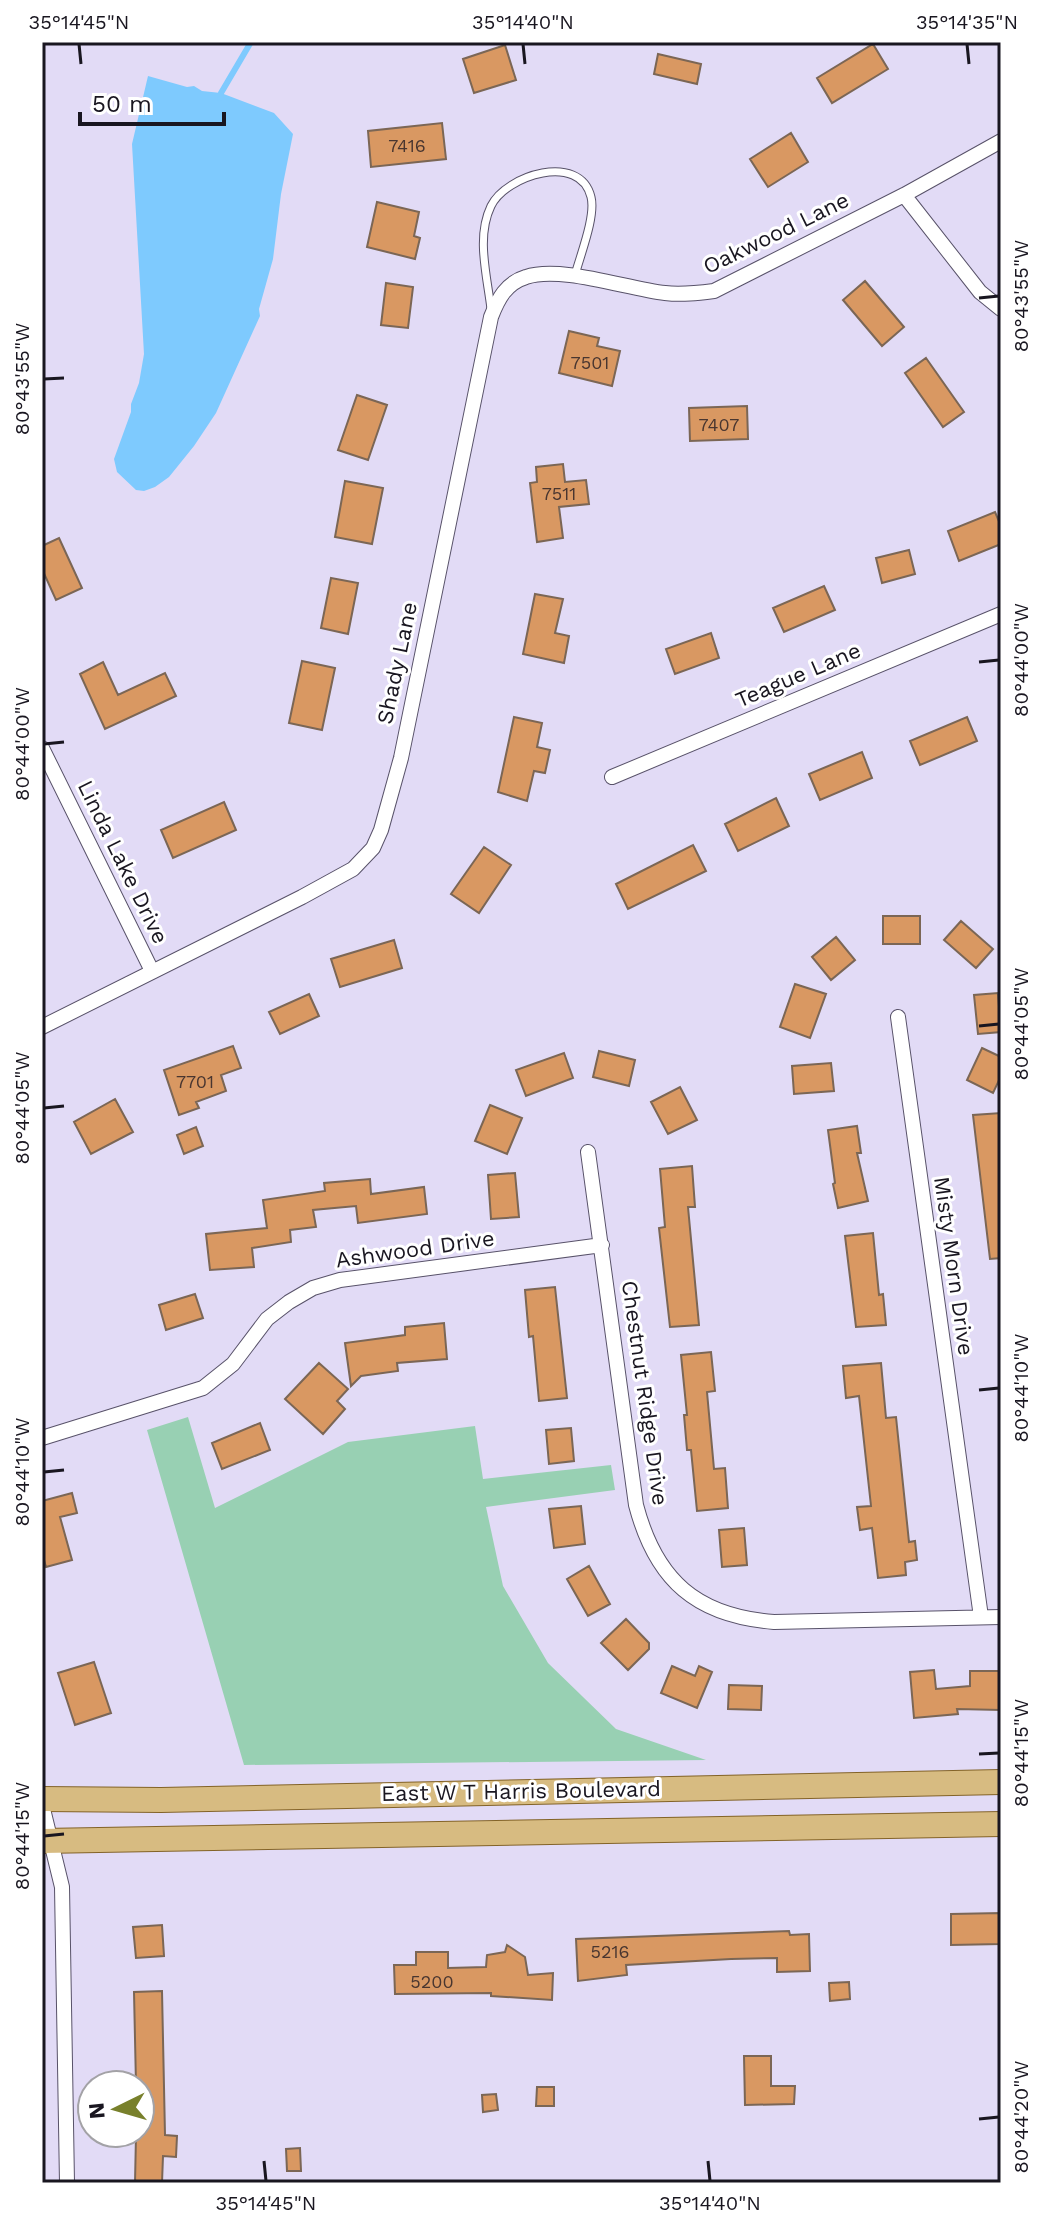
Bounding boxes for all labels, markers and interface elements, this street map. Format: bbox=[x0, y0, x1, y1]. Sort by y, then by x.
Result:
text: 35°14'45"N bbox=[29, 10, 129, 34]
text: 35°14'40"N bbox=[472, 10, 574, 34]
text: 35°14'35"N bbox=[916, 10, 1018, 34]
scale bar bbox=[80, 76, 224, 126]
text: 50 m bbox=[92, 90, 152, 118]
house number: 7416 bbox=[388, 135, 426, 156]
street label: Oakwood Lane bbox=[699, 187, 853, 279]
text: 80°43'55"W bbox=[1009, 240, 1033, 352]
text: 80°43'55"W bbox=[10, 323, 34, 435]
house number: 7501 bbox=[571, 352, 609, 373]
house number: 7407 bbox=[699, 414, 739, 435]
house number: 7511 bbox=[542, 483, 576, 504]
street label: Shady Lane bbox=[372, 600, 422, 726]
text: 80°44'00"W bbox=[1009, 603, 1033, 717]
street label: Teague Lane bbox=[732, 637, 864, 713]
text: 80°44'00"W bbox=[10, 687, 34, 801]
street label: Linda Lake Drive bbox=[73, 776, 173, 948]
text: 80°44'05"W bbox=[1009, 968, 1033, 1080]
text: 80°44'05"W bbox=[10, 1052, 34, 1164]
house number: 7701 bbox=[176, 1071, 214, 1092]
street label: Misty Morn Drive bbox=[929, 1175, 979, 1357]
street label: Ashwood Drive bbox=[334, 1225, 496, 1273]
street label: Chestnut Ridge Drive bbox=[617, 1279, 673, 1507]
text: 80°44'10"W bbox=[1009, 1333, 1033, 1443]
text: 80°44'10"W bbox=[10, 1417, 34, 1527]
text: 80°44'15"W bbox=[1009, 1699, 1033, 1807]
street label: East W T Harris Boulevard bbox=[381, 1776, 661, 1806]
text: 80°44'15"W bbox=[10, 1782, 34, 1890]
house number: 5216 bbox=[591, 1941, 629, 1962]
house number: 5200 bbox=[410, 1971, 454, 1992]
text: 80°44'20"W bbox=[1009, 2061, 1033, 2173]
north arrow bbox=[76, 2069, 156, 2149]
text: N bbox=[83, 2101, 110, 2120]
text: 35°14'45"N bbox=[216, 2191, 316, 2215]
text: 35°14'40"N bbox=[659, 2191, 761, 2215]

